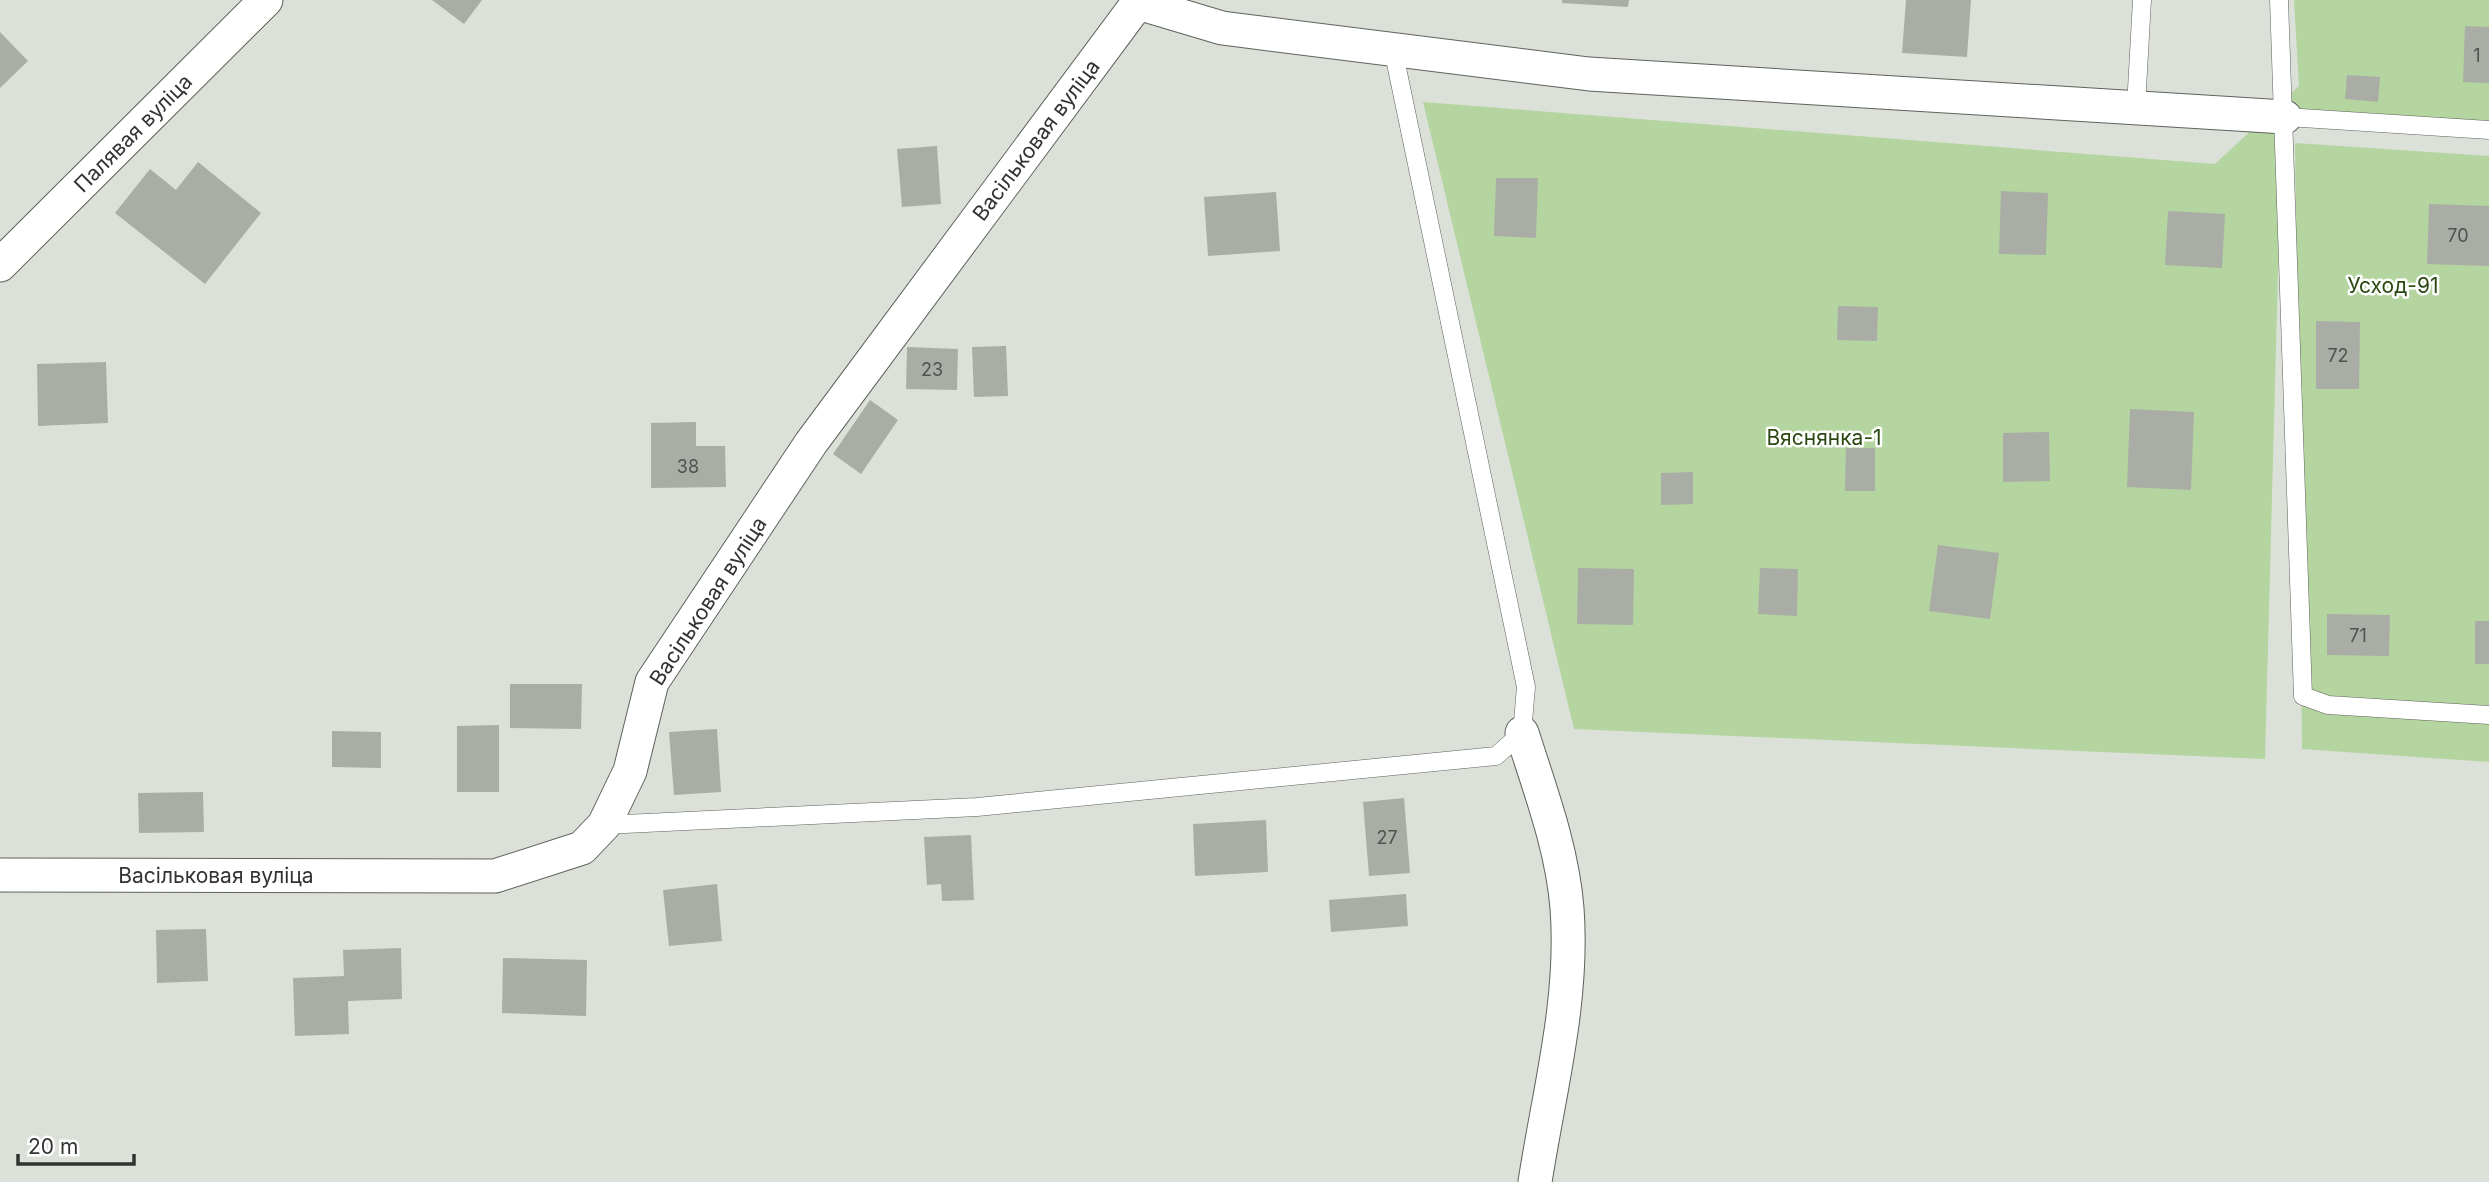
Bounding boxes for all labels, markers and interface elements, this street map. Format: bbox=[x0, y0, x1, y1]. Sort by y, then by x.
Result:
house number: 1 bbox=[2473, 45, 2481, 66]
street label: Васільковая вуліца bbox=[967, 54, 1105, 226]
street label: Палявая вуліца bbox=[69, 69, 197, 197]
house number: 70 bbox=[2447, 225, 2469, 246]
park label: Усход-91 bbox=[2347, 273, 2439, 298]
house number: 72 bbox=[2327, 345, 2349, 366]
house number: 23 bbox=[921, 359, 943, 380]
park label: Вяснянка-1 bbox=[1766, 425, 1882, 450]
house number: 38 bbox=[677, 456, 699, 477]
street label: Васільковая вуліца bbox=[644, 512, 772, 690]
house number: 71 bbox=[2349, 625, 2367, 646]
house number: 27 bbox=[1376, 827, 1398, 848]
street label: Васільковая вуліца bbox=[118, 863, 314, 888]
scale bar bbox=[18, 1122, 133, 1166]
text: 20 m bbox=[28, 1134, 78, 1159]

